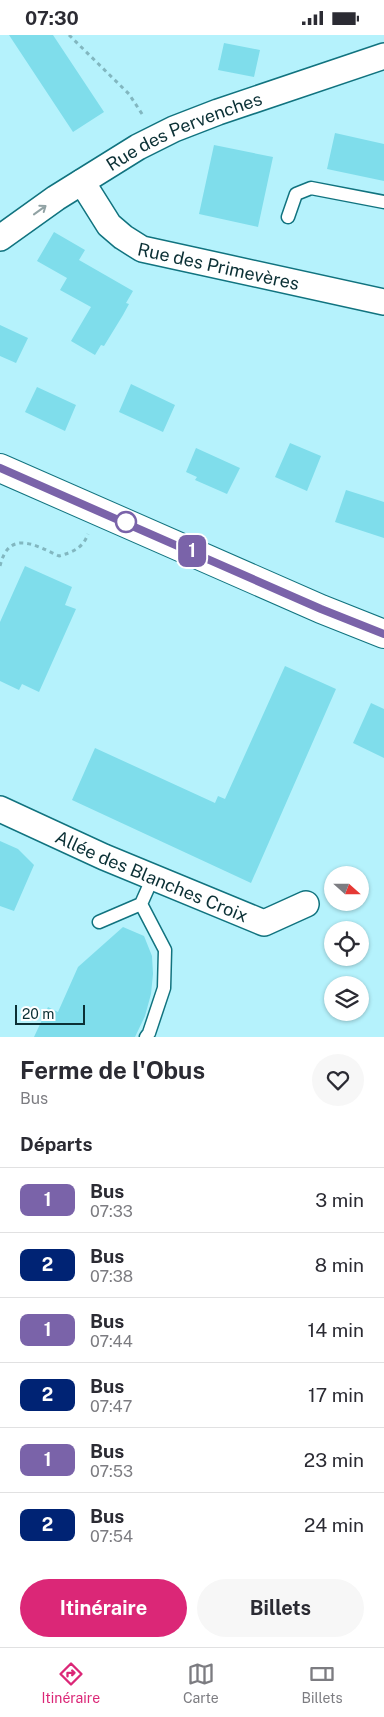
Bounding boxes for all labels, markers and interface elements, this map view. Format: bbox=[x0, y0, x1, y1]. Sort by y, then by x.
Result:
text: 07:30 bbox=[25, 7, 79, 29]
street label: Rue des Pervenches bbox=[102, 88, 264, 175]
one-way arrow bbox=[32, 205, 46, 215]
street label: Rue des Primevères bbox=[136, 238, 301, 294]
unlabelled marker bbox=[115, 511, 137, 533]
line badge: 1 bbox=[176, 535, 208, 567]
text: 1 bbox=[188, 540, 196, 561]
street label: Allée des Blanches Croix bbox=[52, 826, 251, 926]
north arrow bbox=[324, 866, 369, 911]
map controls bbox=[324, 866, 369, 1021]
button: locate bbox=[324, 921, 369, 966]
button: layers bbox=[324, 976, 369, 1021]
scale bar bbox=[15, 1002, 85, 1025]
text: 20 m bbox=[22, 1006, 54, 1022]
button: heart bbox=[312, 1054, 364, 1106]
text: Ferme de l'Obus bbox=[20, 1056, 205, 1084]
text: Bus bbox=[20, 1089, 48, 1108]
text: Départs bbox=[20, 1133, 92, 1155]
text: Bus bbox=[90, 1180, 124, 1202]
text: 1 bbox=[44, 1189, 51, 1210]
text: 3 min bbox=[315, 1189, 364, 1211]
text: 07:33 bbox=[90, 1202, 133, 1221]
text: Bus bbox=[90, 1245, 124, 1267]
text: 2 bbox=[42, 1254, 53, 1275]
text: 8 min bbox=[315, 1254, 364, 1276]
text: 07:38 bbox=[90, 1267, 133, 1286]
text: Bus bbox=[90, 1310, 124, 1332]
text: 1 bbox=[44, 1319, 51, 1340]
text: 14 min bbox=[307, 1319, 364, 1341]
text: 07:44 bbox=[90, 1332, 133, 1351]
text: Bus bbox=[90, 1375, 124, 1397]
text: 2 bbox=[42, 1384, 53, 1405]
text: 17 min bbox=[308, 1384, 364, 1406]
text: 07:47 bbox=[90, 1397, 132, 1416]
text: Bus bbox=[90, 1440, 124, 1462]
text: 1 bbox=[44, 1449, 51, 1470]
text: 23 min bbox=[304, 1449, 364, 1471]
text: 07:53 bbox=[90, 1462, 133, 1481]
text: Bus bbox=[90, 1505, 124, 1527]
text: 2 bbox=[42, 1514, 53, 1535]
text: 24 min bbox=[304, 1514, 364, 1536]
text: 07:54 bbox=[90, 1527, 133, 1546]
button: Itinéraire bbox=[20, 1579, 187, 1637]
button: Billets bbox=[197, 1579, 364, 1637]
tab: Itinéraire bbox=[41, 1660, 100, 1706]
tab: Carte bbox=[183, 1660, 219, 1706]
tab: Billets bbox=[302, 1660, 343, 1706]

